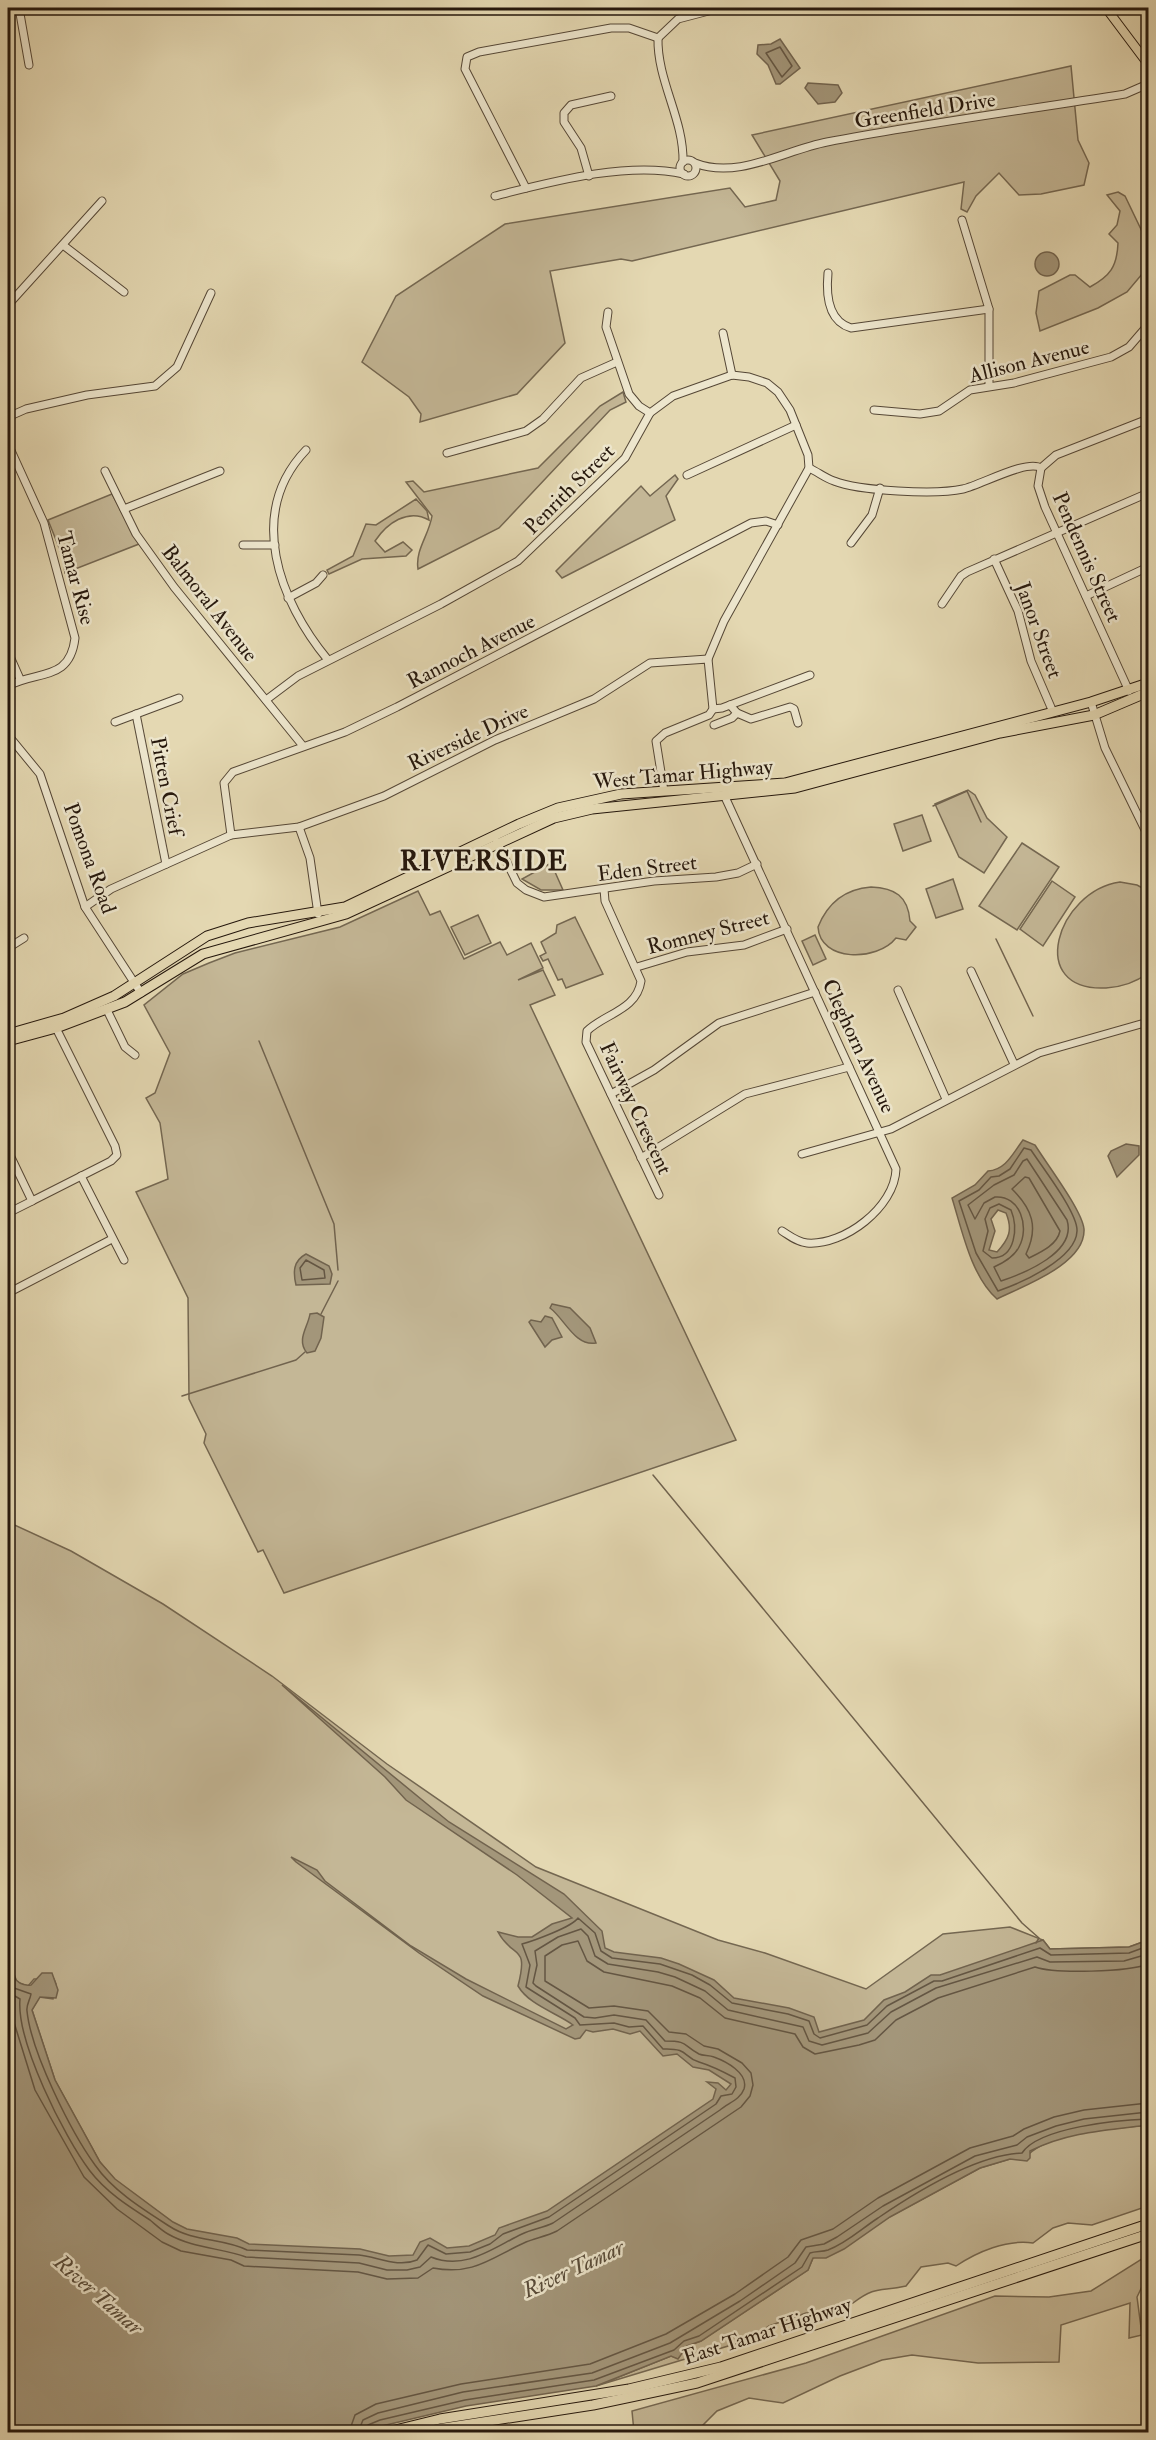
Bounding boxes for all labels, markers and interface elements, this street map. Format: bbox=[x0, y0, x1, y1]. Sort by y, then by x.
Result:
street label: Greenfield Drive bbox=[853, 86, 998, 135]
street label: Allison Avenue bbox=[965, 333, 1092, 390]
street label: Penrith Street bbox=[518, 438, 621, 540]
street label: Pendennis Street bbox=[1046, 488, 1127, 627]
street label: Tamar Rise bbox=[50, 528, 101, 628]
street label: Balmoral Avenue bbox=[156, 539, 264, 667]
street label: Janor Street bbox=[1008, 577, 1068, 682]
street label: Rannoch Avenue bbox=[403, 608, 540, 695]
street label: Riverside Drive bbox=[403, 698, 533, 777]
street label: Pitten Crief bbox=[144, 735, 190, 841]
street label: West Tamar Highway bbox=[591, 753, 775, 796]
street label: Pomona Road bbox=[57, 799, 122, 918]
district label: RIVERSIDE bbox=[400, 845, 568, 878]
street label: Eden Street bbox=[596, 849, 699, 888]
street label: Romney Street bbox=[644, 904, 772, 961]
street label: Cleghorn Avenue bbox=[816, 975, 901, 1118]
street label: Fairway Crescent bbox=[593, 1038, 678, 1179]
water label: River Tamar bbox=[517, 2232, 630, 2305]
water label: River Tamar bbox=[47, 2248, 150, 2342]
street label: East Tamar Highway bbox=[679, 2291, 856, 2371]

